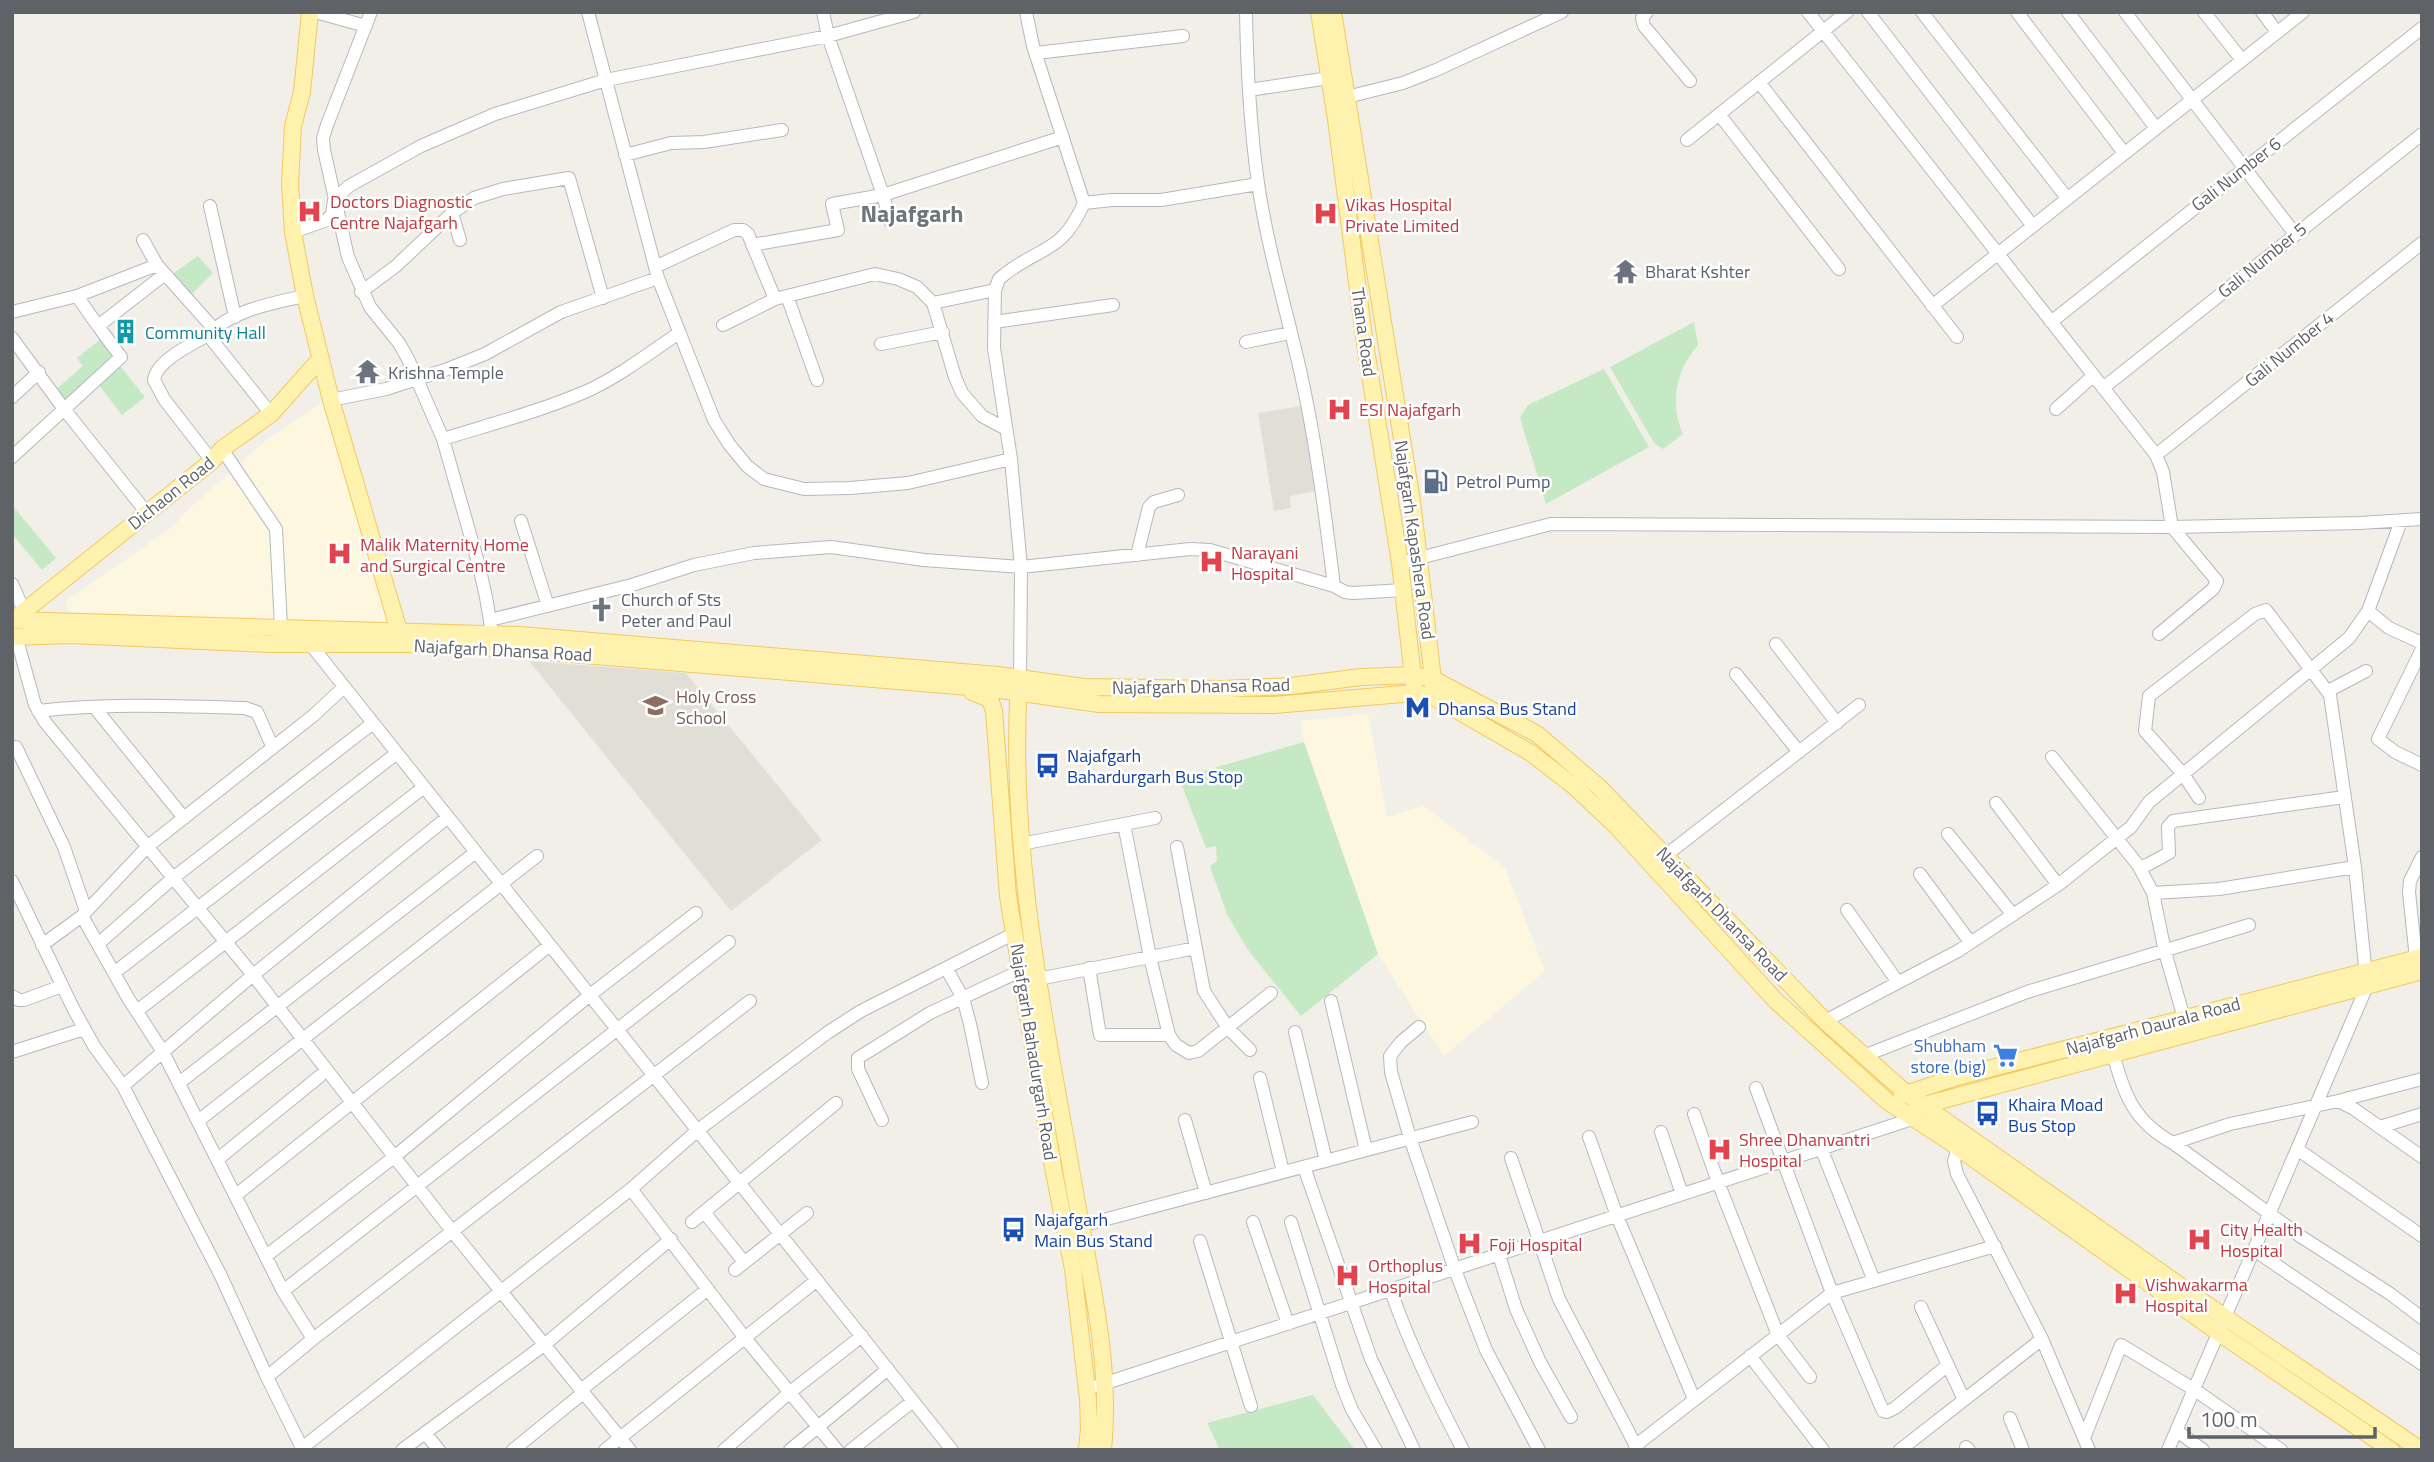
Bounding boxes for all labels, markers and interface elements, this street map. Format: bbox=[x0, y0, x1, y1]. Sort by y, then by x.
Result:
street label: Gali Number 6 bbox=[2185, 130, 2287, 218]
place label: Doctors Diagnostic Centre Najafgarh bbox=[330, 188, 473, 236]
place label: Vikas Hospital Private Limited bbox=[1345, 191, 1459, 239]
district label: Najafgarh bbox=[860, 195, 964, 231]
hospital icon: Doctors Diagnostic Centre Najafgarh bbox=[296, 197, 324, 225]
hospital icon: Vikas Hospital Private Limited bbox=[1311, 200, 1339, 228]
street label: Gali Number 5 bbox=[2212, 216, 2312, 304]
temple icon: Bharat Kshter bbox=[1611, 257, 1639, 285]
place label: Bharat Kshter bbox=[1645, 258, 1750, 285]
street label: Thana Road bbox=[1344, 286, 1384, 378]
street label: Gali Number 4 bbox=[2239, 305, 2339, 393]
building icon: Community Hall bbox=[111, 318, 139, 346]
place label: Community Hall bbox=[145, 319, 266, 346]
temple icon: Krishna Temple bbox=[354, 358, 382, 386]
place label: Krishna Temple bbox=[388, 359, 504, 386]
hospital icon: ESI Najafgarh bbox=[1325, 395, 1353, 423]
place label: ESI Najafgarh bbox=[1359, 396, 1461, 423]
street label: Najafgarh Kapashera Road bbox=[1388, 438, 1442, 642]
street label: Dichaon Road bbox=[122, 450, 220, 536]
fuel station icon: Petrol Pump bbox=[1422, 467, 1450, 495]
place label: Petrol Pump bbox=[1456, 468, 1550, 495]
place label: Malik Maternity Home and Surgical Centre bbox=[360, 531, 529, 579]
place label: Narayani Hospital bbox=[1231, 539, 1299, 587]
hospital icon: Malik Maternity Home and Surgical Centre bbox=[326, 540, 354, 568]
hospital icon: Narayani Hospital bbox=[1197, 548, 1225, 576]
place label: Church of Sts Peter and Paul bbox=[621, 586, 732, 634]
church icon: Church of Sts Peter and Paul bbox=[587, 595, 615, 623]
street label: Najafgarh Dhansa Road bbox=[413, 632, 593, 668]
street label: Najafgarh Dhansa Road bbox=[1112, 671, 1290, 701]
place label: Holy Cross School bbox=[676, 683, 756, 731]
school or university icon: Holy Cross School bbox=[642, 692, 670, 720]
metro station icon: Dhansa Bus Stand bbox=[1404, 694, 1432, 722]
place label: Dhansa Bus Stand bbox=[1438, 695, 1576, 722]
place label: Najafgarh Bahardurgarh Bus Stop bbox=[1067, 742, 1243, 790]
bus stop icon: Najafgarh Bahardurgarh Bus Stop bbox=[1033, 751, 1061, 779]
street label: Najafgarh Dhansa Road bbox=[1650, 840, 1794, 988]
street label: Najafgarh Bahadurgarh Road bbox=[1004, 942, 1064, 1162]
street label: Najafgarh Daurala Road bbox=[2063, 990, 2243, 1062]
place label: Shubham store (big) bbox=[1911, 1032, 1986, 1080]
supermarket icon: Shubham store (big) bbox=[1992, 1041, 2020, 1069]
place label: Khaira Moad Bus Stop bbox=[2008, 1091, 2103, 1139]
bus stop icon: Khaira Moad Bus Stop bbox=[1974, 1100, 2002, 1128]
place label: Shree Dhanvantri Hospital bbox=[1739, 1126, 1870, 1174]
hospital icon: Shree Dhanvantri Hospital bbox=[1705, 1135, 1733, 1163]
place label: Najafgarh Main Bus Stand bbox=[1034, 1206, 1153, 1254]
bus stop icon: Najafgarh Main Bus Stand bbox=[1000, 1215, 1028, 1243]
place label: City Health Hospital bbox=[2220, 1216, 2303, 1264]
hospital icon: City Health Hospital bbox=[2186, 1225, 2214, 1253]
hospital icon: Foji Hospital bbox=[1455, 1230, 1483, 1258]
place label: Foji Hospital bbox=[1489, 1231, 1582, 1258]
place label: Orthoplus Hospital bbox=[1368, 1252, 1443, 1300]
hospital icon: Orthoplus Hospital bbox=[1334, 1261, 1362, 1289]
place label: Vishwakarma Hospital bbox=[2145, 1271, 2248, 1319]
hospital icon: Vishwakarma Hospital bbox=[2111, 1280, 2139, 1308]
scale bar bbox=[2189, 1396, 2374, 1440]
text: 100 m bbox=[2200, 1403, 2257, 1435]

